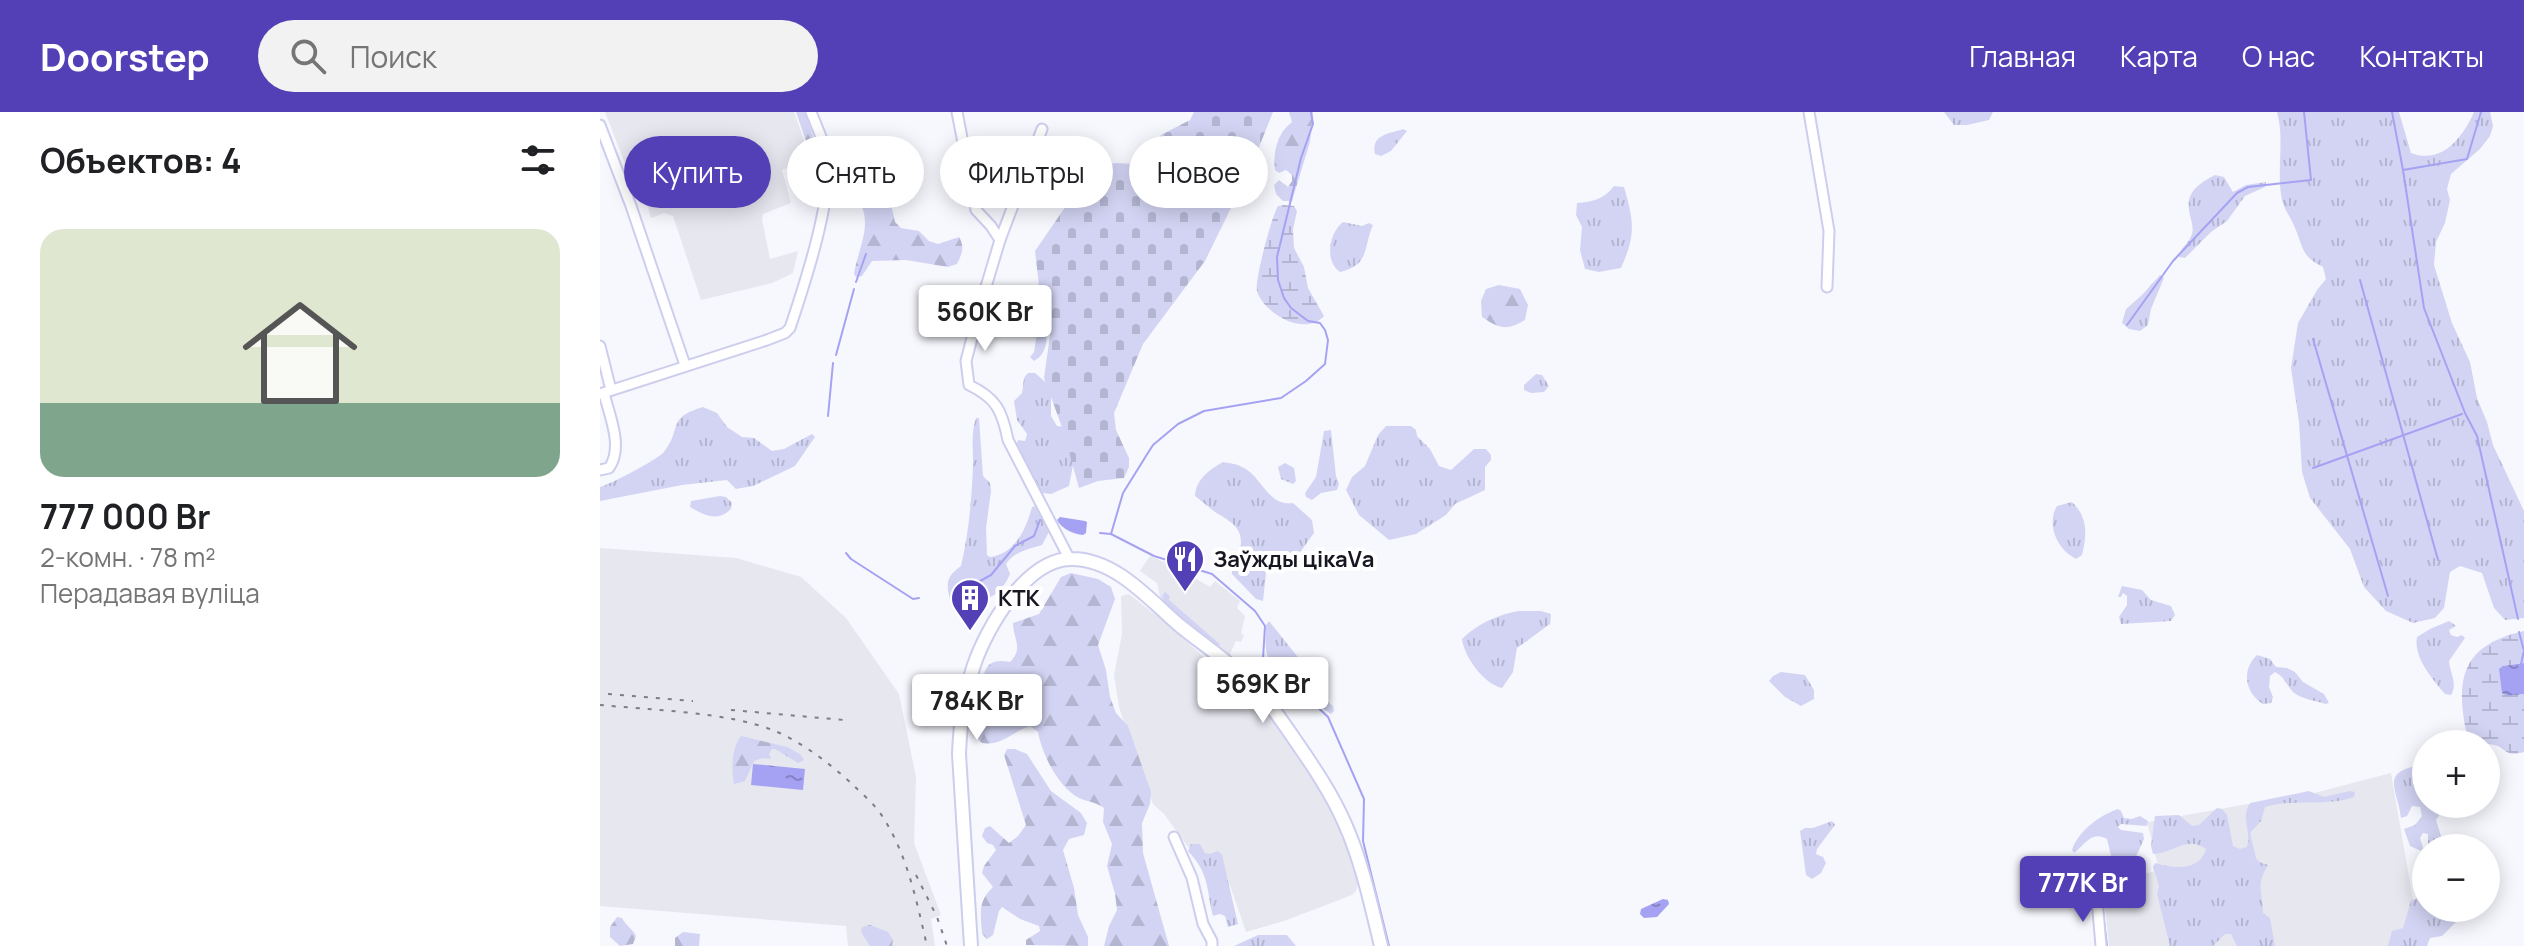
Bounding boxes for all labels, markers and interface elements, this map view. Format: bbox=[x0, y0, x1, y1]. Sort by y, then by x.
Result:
search box bbox=[258, 20, 818, 92]
text: Doorstep bbox=[40, 30, 210, 82]
icon: search bbox=[286, 34, 330, 78]
text: Поиск bbox=[350, 36, 437, 77]
text: Главная bbox=[1969, 37, 2076, 75]
text: Карта bbox=[2120, 37, 2198, 75]
text: О нас bbox=[2242, 37, 2315, 75]
text: Контакты bbox=[2359, 37, 2484, 75]
chip: Купить bbox=[624, 136, 771, 208]
chip: Снять bbox=[787, 136, 924, 208]
chip: Фильтры bbox=[940, 136, 1113, 208]
chip: Новое bbox=[1129, 136, 1268, 208]
text: Объектов: 4 bbox=[40, 137, 242, 183]
icon: filters bbox=[516, 138, 560, 182]
icon: home bbox=[228, 281, 372, 425]
pin: 560K Br bbox=[911, 285, 1059, 353]
text: 560K Br bbox=[937, 293, 1033, 329]
text: 777 000 Br bbox=[40, 493, 211, 539]
restaurant icon: Заўжды цікаVа bbox=[1164, 538, 1206, 593]
text: 2-комн. · 78 m² bbox=[40, 539, 216, 575]
place label: Заўжды цікаVа bbox=[1213, 544, 1374, 574]
text: Перадавая вуліца bbox=[40, 575, 260, 611]
building icon: КТК bbox=[949, 577, 991, 632]
place label: КТК bbox=[998, 583, 1041, 613]
pin: 569K Br bbox=[1189, 657, 1337, 725]
text: 569K Br bbox=[1215, 665, 1311, 701]
pin: 784K Br bbox=[903, 674, 1051, 742]
text: 784K Br bbox=[930, 682, 1024, 718]
map controls bbox=[2412, 730, 2500, 922]
button: + bbox=[2412, 730, 2500, 818]
button: − bbox=[2412, 834, 2500, 922]
pin: 777K Br bbox=[2009, 856, 2157, 924]
text: 777K Br bbox=[2038, 864, 2128, 900]

